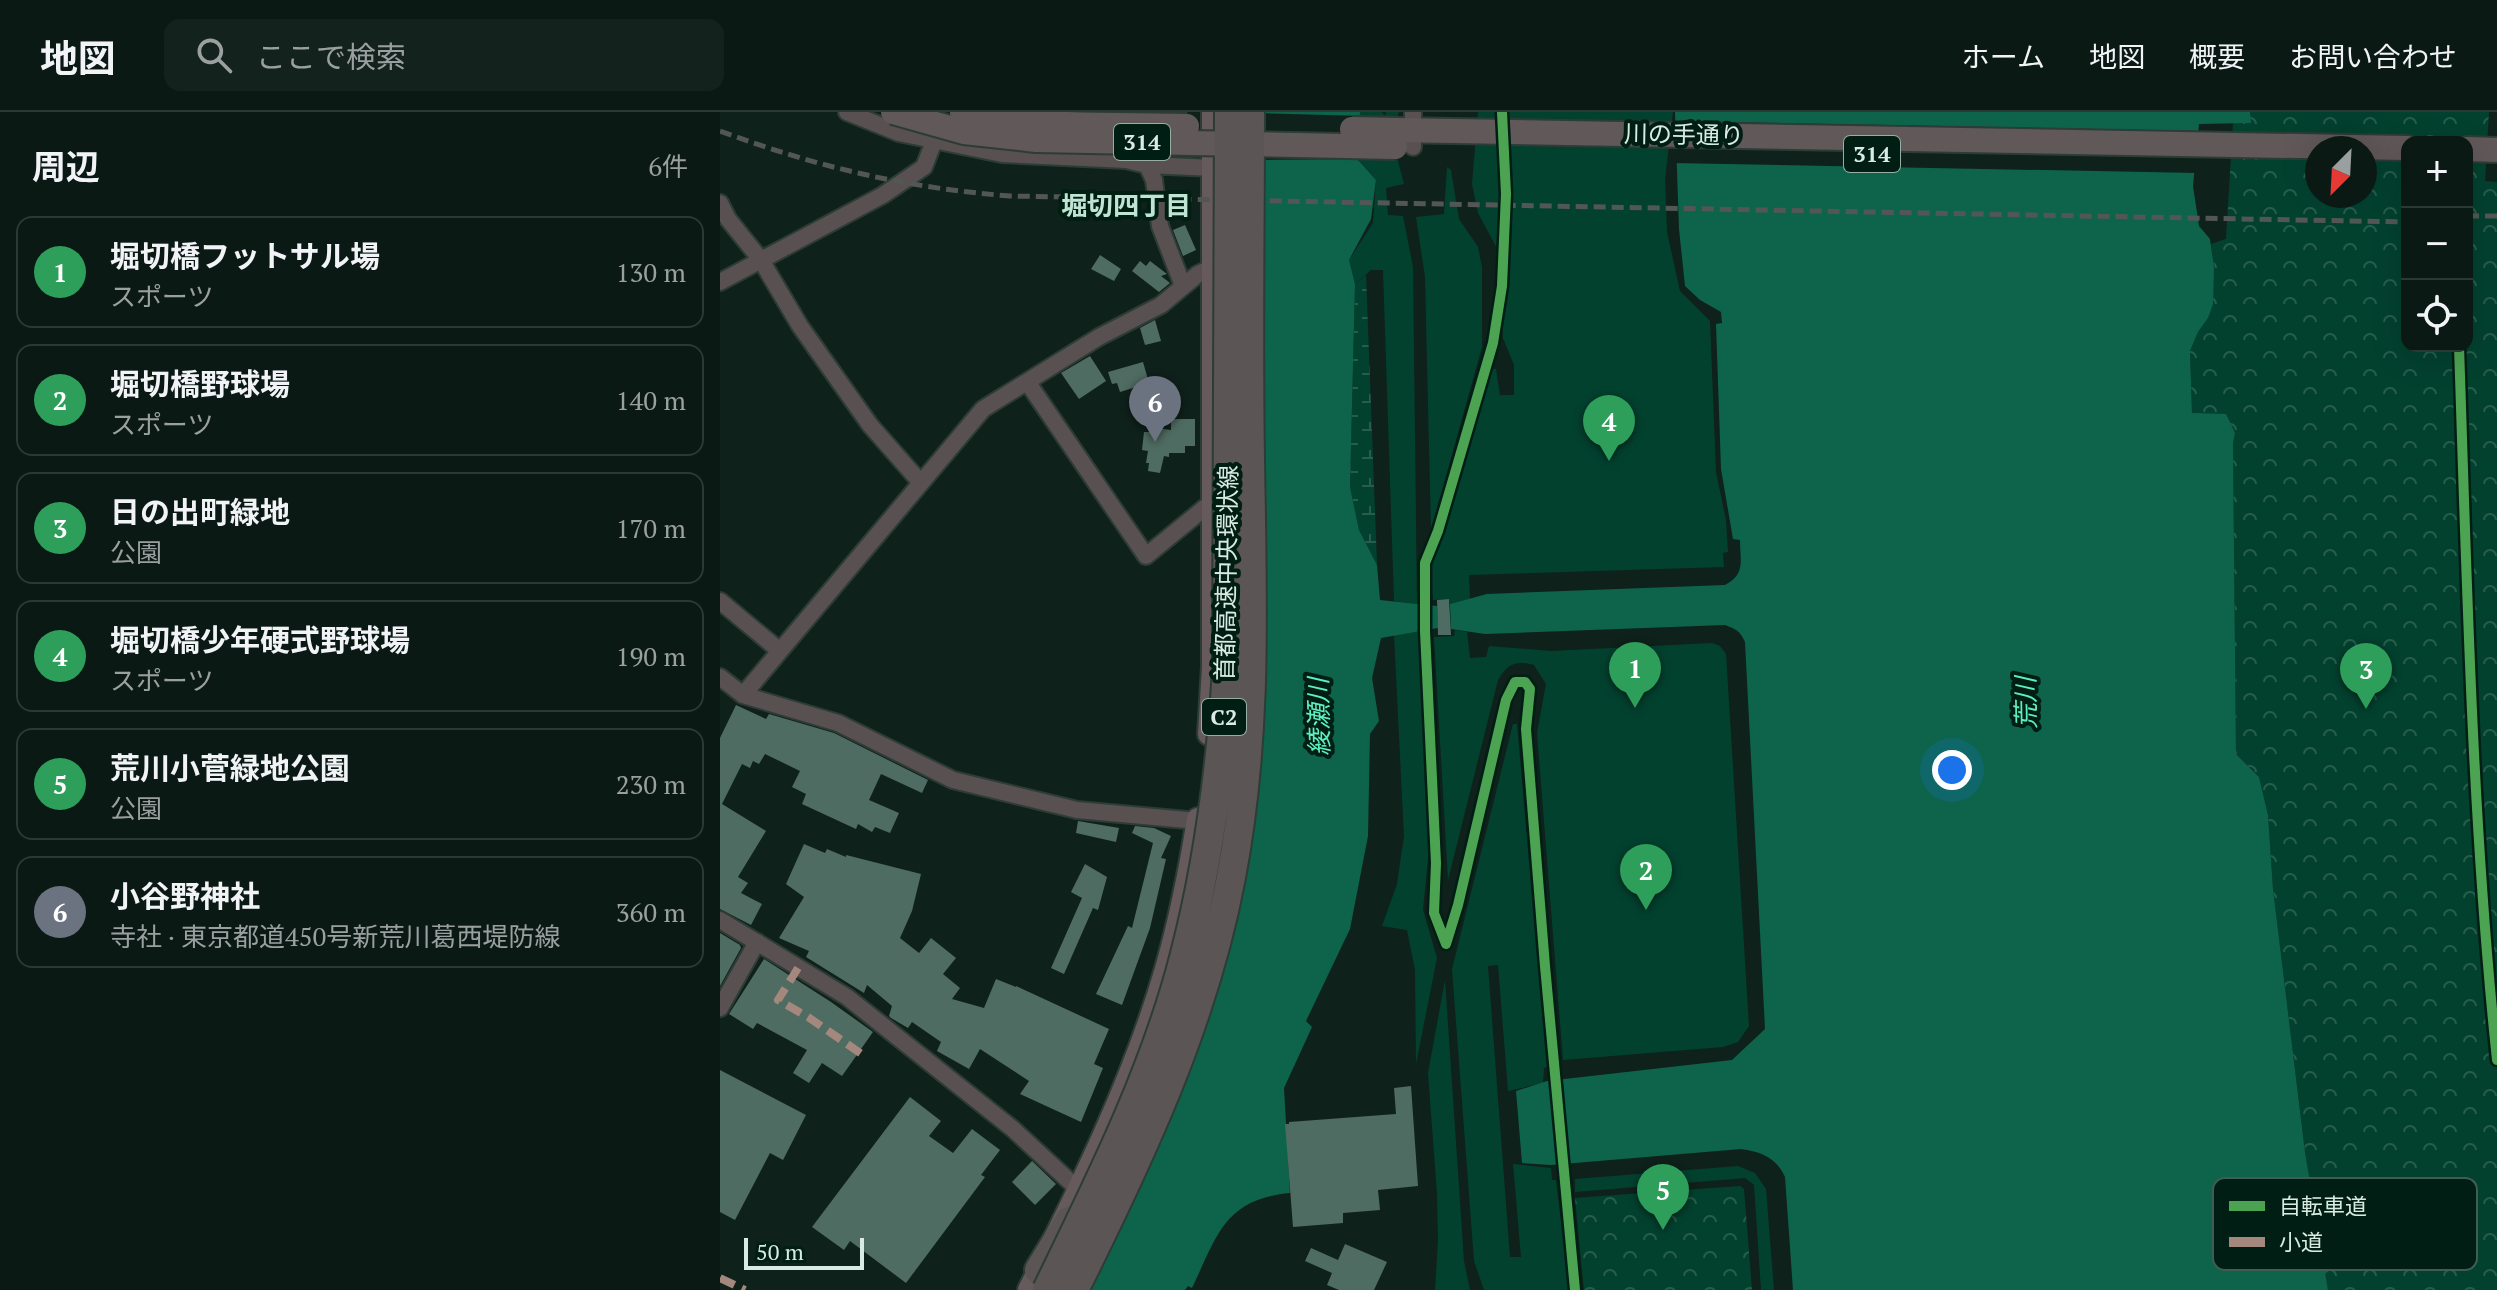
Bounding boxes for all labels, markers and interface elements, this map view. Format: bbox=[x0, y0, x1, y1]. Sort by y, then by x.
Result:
search box bbox=[164, 19, 724, 91]
text: 地図 bbox=[40, 33, 116, 83]
icon: search bbox=[192, 33, 236, 77]
text: ここで検索 bbox=[256, 37, 406, 77]
text: ホーム bbox=[1962, 38, 2045, 75]
text: 地図 bbox=[2089, 38, 2145, 75]
text: 概要 bbox=[2189, 38, 2245, 75]
text: お問い合わせ bbox=[2289, 38, 2457, 75]
street label: 川の手通り bbox=[1624, 117, 1744, 151]
road number: 314 bbox=[1114, 124, 1170, 160]
road number: 314 bbox=[1844, 136, 1900, 172]
north arrow bbox=[2305, 136, 2377, 208]
map controls bbox=[2401, 136, 2473, 352]
button: + bbox=[2401, 136, 2473, 208]
text: 周辺 bbox=[32, 144, 100, 189]
text: 6件 bbox=[648, 149, 688, 183]
district label: 堀切四丁目 bbox=[1061, 188, 1191, 222]
button: − bbox=[2401, 208, 2473, 280]
text: 堀切橋フットサル場 bbox=[110, 236, 380, 276]
text: 1 bbox=[53, 255, 67, 289]
text: 130 m bbox=[616, 255, 686, 289]
text: スポーツ bbox=[110, 279, 213, 313]
button: locate bbox=[2401, 280, 2473, 352]
text: 堀切橋野球場 bbox=[110, 364, 290, 404]
pin: 6 bbox=[1129, 376, 1181, 442]
text: 2 bbox=[53, 383, 67, 417]
text: 140 m bbox=[616, 383, 686, 417]
pin: 4 bbox=[1583, 395, 1635, 461]
text: スポーツ bbox=[110, 407, 213, 441]
street label: 首都高速中央環状線 bbox=[1208, 465, 1244, 681]
text: 日の出町緑地 bbox=[110, 492, 290, 532]
text: 3 bbox=[53, 511, 67, 545]
text: 170 m bbox=[616, 511, 686, 545]
text: 公園 bbox=[110, 535, 162, 569]
text: 堀切橋少年硬式野球場 bbox=[110, 620, 410, 660]
text: 4 bbox=[53, 639, 67, 673]
text: 190 m bbox=[616, 639, 686, 673]
pin: 1 bbox=[1609, 642, 1661, 708]
pin: 3 bbox=[2340, 643, 2392, 709]
text: スポーツ bbox=[110, 663, 213, 697]
water label: 荒川 bbox=[2007, 674, 2042, 729]
water label: 綾瀬川 bbox=[1300, 675, 1336, 756]
road number: C2 bbox=[1202, 699, 1246, 735]
text: 荒川小菅緑地公園 bbox=[110, 748, 350, 788]
your location bbox=[1932, 750, 1972, 790]
text: 5 bbox=[53, 767, 67, 801]
text: 230 m bbox=[616, 767, 686, 801]
text: 公園 bbox=[110, 791, 162, 825]
pin: 2 bbox=[1620, 844, 1672, 910]
text: 小谷野神社 bbox=[110, 876, 260, 916]
text: 6 bbox=[53, 895, 67, 929]
text: 360 m bbox=[616, 895, 686, 929]
text: 寺社 · 東京都道450号新荒川葛西堤防線 bbox=[110, 919, 560, 953]
pin: 5 bbox=[1637, 1164, 1689, 1230]
legend bbox=[2213, 1178, 2477, 1270]
text: 自転車道 bbox=[2279, 1191, 2367, 1220]
text: 小道 bbox=[2279, 1227, 2323, 1256]
scale bar bbox=[744, 1234, 864, 1270]
text: 50 m bbox=[756, 1237, 804, 1266]

